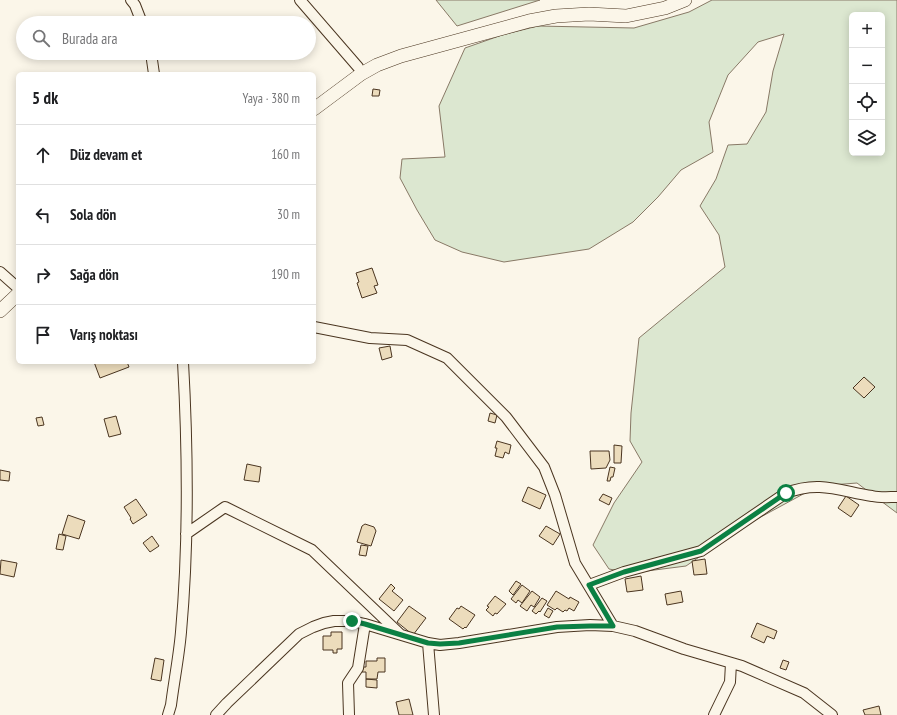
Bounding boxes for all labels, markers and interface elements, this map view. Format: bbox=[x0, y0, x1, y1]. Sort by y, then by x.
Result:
map controls bbox=[849, 12, 885, 156]
button: + bbox=[849, 12, 885, 48]
search box bbox=[16, 16, 316, 60]
icon: search bbox=[30, 27, 52, 49]
text: Burada ara bbox=[62, 29, 117, 48]
button: − bbox=[849, 48, 885, 84]
button: locate bbox=[849, 84, 885, 120]
text: 5 dk bbox=[32, 87, 58, 109]
text: Yaya · 380 m bbox=[243, 90, 300, 107]
button: layers bbox=[849, 120, 885, 156]
icon: ahead bbox=[32, 144, 54, 166]
text: Düz devam et bbox=[70, 145, 142, 164]
text: 160 m bbox=[271, 146, 300, 163]
icon: left bbox=[32, 204, 54, 226]
text: Sola dön bbox=[70, 205, 116, 224]
text: 30 m bbox=[277, 206, 300, 223]
icon: right bbox=[32, 264, 54, 286]
text: Sağa dön bbox=[70, 265, 119, 284]
text: 190 m bbox=[271, 266, 300, 283]
icon: arrive bbox=[32, 324, 54, 346]
text: Varış noktası bbox=[70, 325, 138, 344]
route start bbox=[777, 484, 795, 502]
route end bbox=[343, 612, 361, 630]

